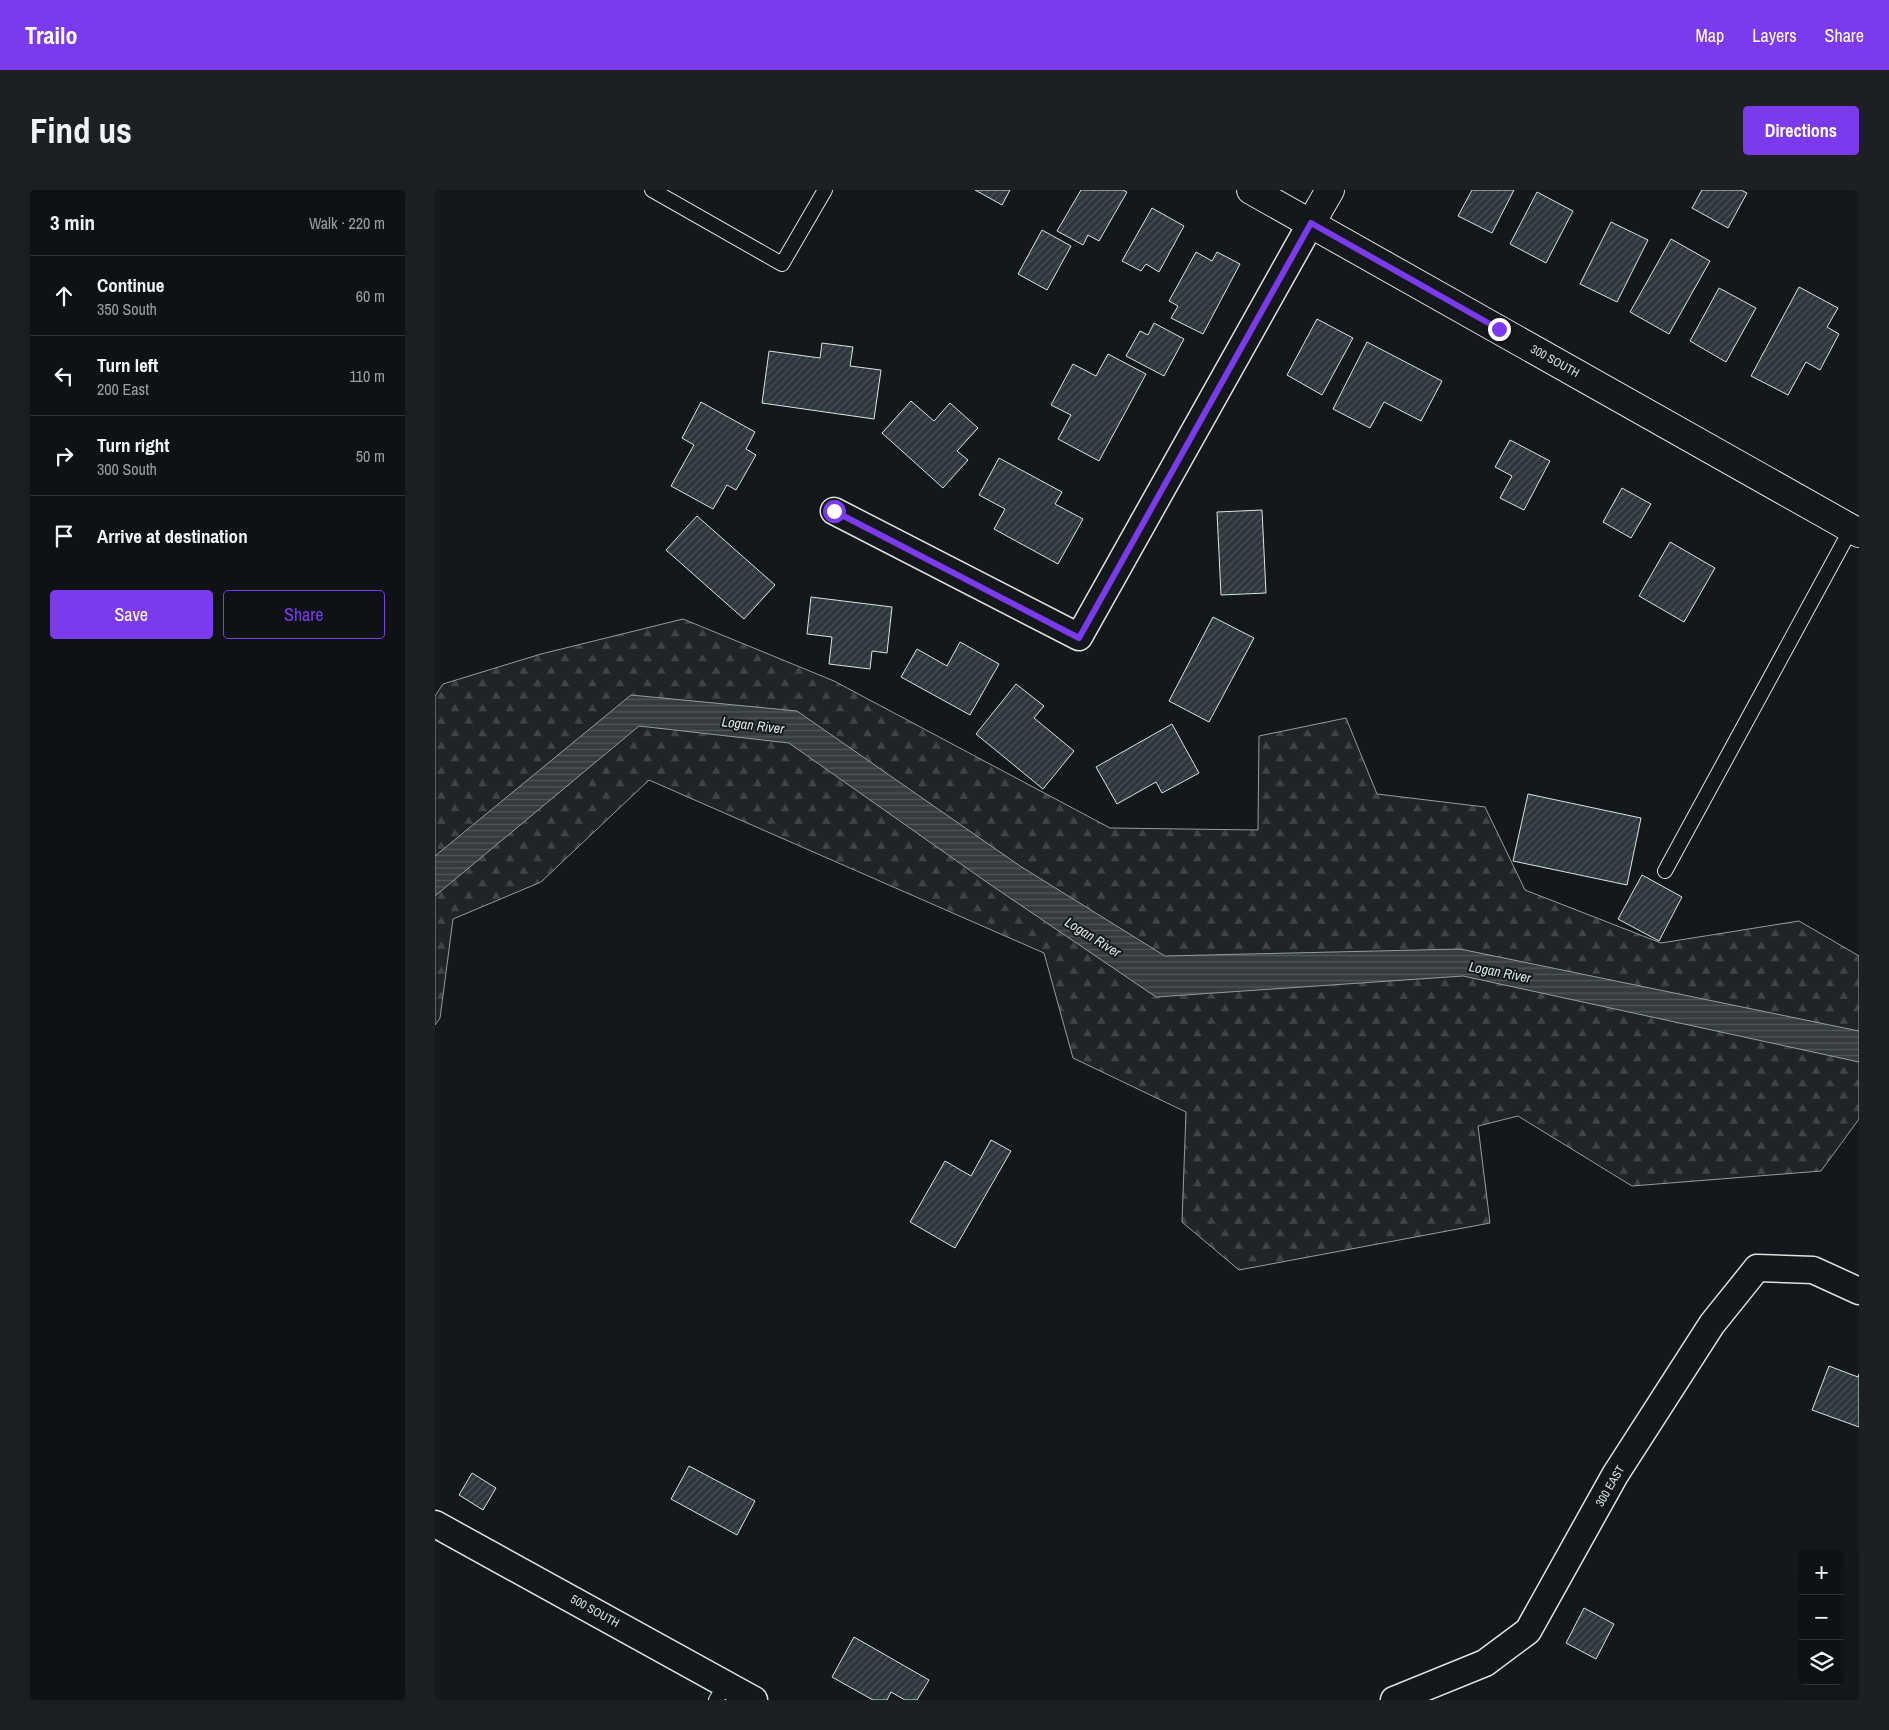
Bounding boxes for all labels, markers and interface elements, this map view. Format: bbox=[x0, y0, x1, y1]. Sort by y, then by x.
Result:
text: Trailo bbox=[25, 19, 78, 51]
text: Map bbox=[1696, 23, 1724, 48]
text: Layers bbox=[1752, 23, 1797, 48]
text: Share bbox=[1825, 23, 1864, 48]
button: Directions bbox=[1743, 106, 1859, 155]
text: Find us bbox=[30, 107, 132, 154]
text: 3 min bbox=[50, 208, 95, 237]
text: Walk · 220 m bbox=[309, 212, 385, 234]
text: Continue bbox=[97, 272, 165, 298]
icon: ahead bbox=[50, 282, 78, 310]
text: 60 m bbox=[356, 285, 385, 307]
text: 350 South bbox=[97, 298, 157, 320]
route end bbox=[1488, 318, 1511, 341]
street label: 300 SOUTH bbox=[1528, 341, 1582, 381]
text: Turn left bbox=[97, 352, 158, 378]
icon: left bbox=[50, 362, 78, 390]
text: 110 m bbox=[349, 365, 385, 387]
text: 200 East bbox=[97, 378, 149, 400]
text: Turn right bbox=[97, 432, 169, 458]
icon: right bbox=[50, 442, 78, 470]
text: 50 m bbox=[356, 445, 385, 467]
text: 300 South bbox=[97, 458, 157, 480]
route start bbox=[823, 500, 846, 523]
icon: arrive bbox=[50, 522, 78, 550]
text: Arrive at destination bbox=[97, 523, 248, 549]
button: Save bbox=[50, 590, 213, 639]
button: Share bbox=[223, 590, 385, 639]
water label: Logan River bbox=[721, 712, 786, 738]
water label: Logan River bbox=[1062, 913, 1125, 962]
water label: Logan River bbox=[1468, 957, 1534, 987]
street label: 300 EAST bbox=[1592, 1463, 1628, 1509]
map controls bbox=[1799, 1550, 1844, 1685]
button: + bbox=[1799, 1550, 1844, 1595]
street label: 500 SOUTH bbox=[568, 1591, 622, 1631]
button: − bbox=[1799, 1595, 1844, 1640]
button: layers bbox=[1799, 1640, 1844, 1685]

